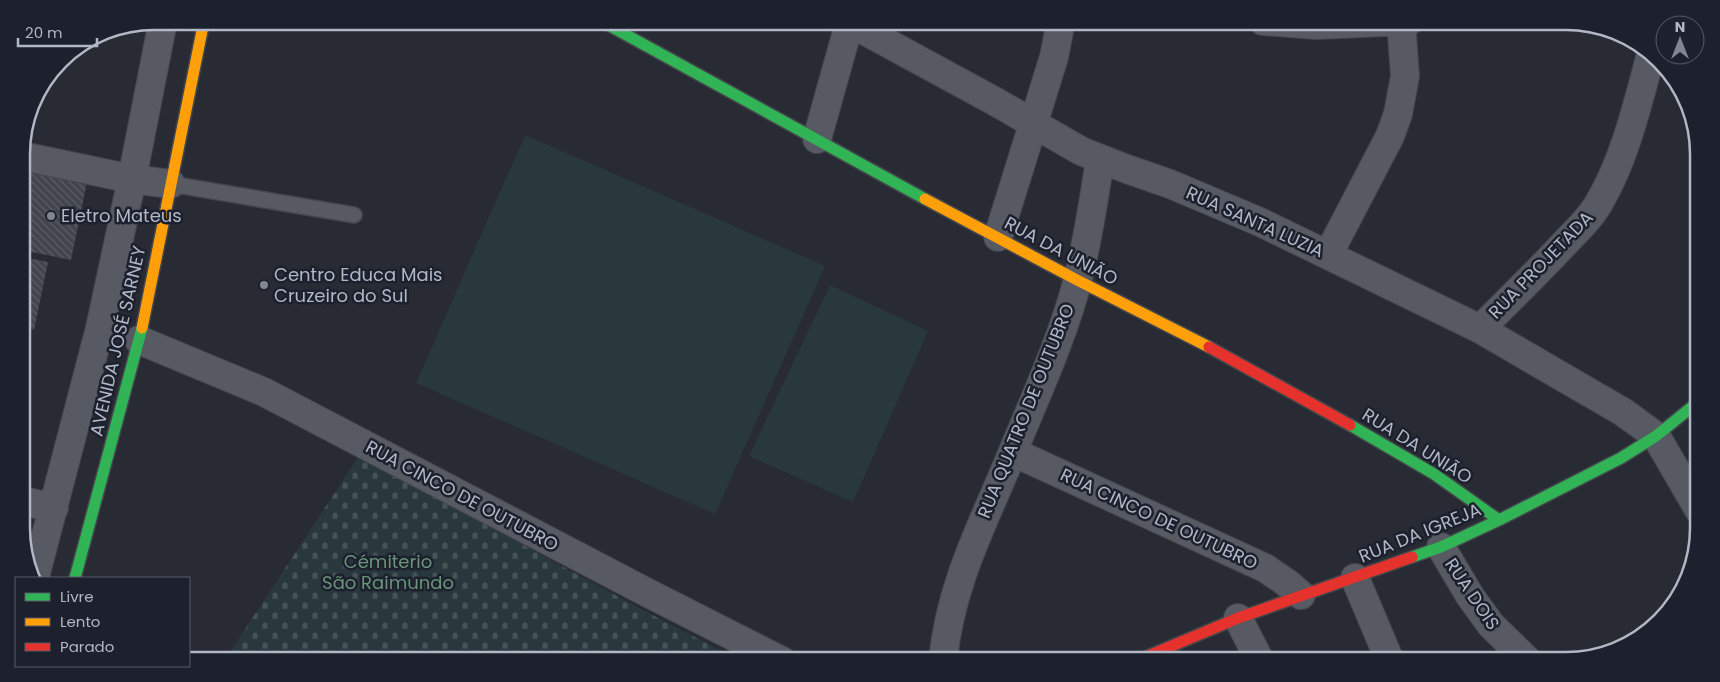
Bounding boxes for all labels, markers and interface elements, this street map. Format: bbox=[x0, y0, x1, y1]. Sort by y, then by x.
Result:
scale bar bbox=[18, 15, 96, 47]
north arrow bbox=[1655, 15, 1705, 65]
text: N bbox=[1675, 17, 1685, 37]
text: 20 m bbox=[25, 22, 63, 43]
street label: RUA SANTA LUZIA bbox=[1182, 180, 1328, 263]
place label: Eletro Mateus bbox=[61, 203, 182, 228]
street label: RUA PROJETADA bbox=[1483, 205, 1599, 324]
marker: Eletro Mateus bbox=[45, 210, 57, 222]
street label: RUA DA UNIÃO bbox=[1000, 210, 1122, 291]
street label: AVENIDA JOSÉ SARNEY bbox=[83, 243, 152, 439]
place label: Centro Educa Mais Cruzeiro do Sul bbox=[274, 262, 442, 308]
marker: Centro Educa Mais Cruzeiro do Sul bbox=[258, 279, 270, 291]
street label: RUA QUATRO DE OUTUBRO bbox=[971, 300, 1080, 522]
street label: RUA DA UNIÃO bbox=[1358, 402, 1477, 489]
street label: RUA CINCO DE OUTUBRO bbox=[361, 434, 563, 557]
street label: RUA CINCO DE OUTUBRO bbox=[1057, 462, 1262, 575]
street label: RUA DA IGREJA bbox=[1355, 497, 1485, 568]
park label: Cémiterio São Raimundo bbox=[322, 549, 454, 595]
street label: RUA DOIS bbox=[1439, 553, 1506, 635]
legend bbox=[15, 577, 190, 667]
text: Livre bbox=[60, 586, 93, 607]
text: Lento bbox=[60, 611, 100, 632]
text: Parado bbox=[60, 636, 114, 657]

